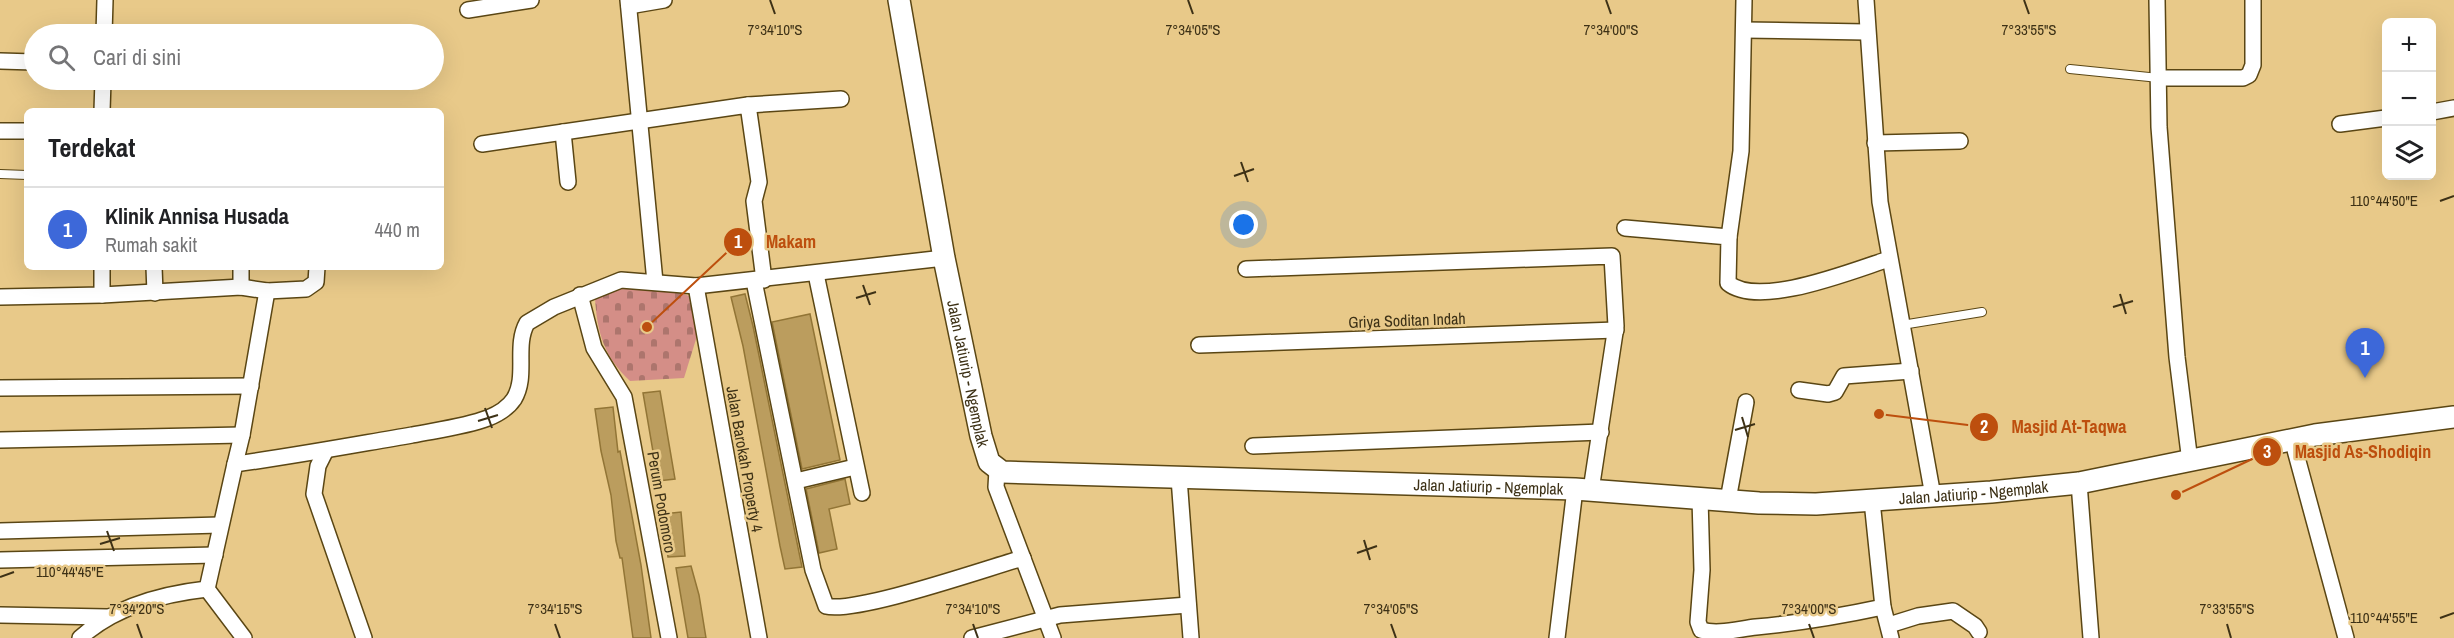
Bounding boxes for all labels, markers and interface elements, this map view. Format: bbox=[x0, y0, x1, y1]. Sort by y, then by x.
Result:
map controls bbox=[2382, 18, 2436, 180]
button: + bbox=[2382, 18, 2436, 72]
text: 7°34'10"S bbox=[747, 19, 803, 40]
text: 7°34'05"S bbox=[1165, 19, 1221, 40]
text: 7°34'00"S bbox=[1583, 19, 1639, 40]
text: 7°33'55"S bbox=[2001, 19, 2057, 40]
search box bbox=[24, 24, 444, 90]
icon: search bbox=[45, 41, 78, 74]
text: Cari di sini bbox=[93, 42, 181, 72]
button: − bbox=[2382, 72, 2436, 126]
button: layers bbox=[2382, 126, 2436, 180]
text: Terdekat bbox=[48, 130, 135, 165]
text: 110°44'50"E bbox=[2350, 190, 2418, 211]
text: Klinik Annisa Husada bbox=[105, 201, 289, 231]
your location bbox=[1229, 210, 1258, 239]
text: 1 bbox=[63, 216, 72, 243]
text: 440 m bbox=[374, 216, 420, 243]
callout: Makam bbox=[723, 224, 828, 260]
text: 1 bbox=[734, 229, 743, 254]
text: Makam bbox=[766, 229, 816, 254]
text: Rumah sakit bbox=[105, 231, 197, 258]
street label: Jalan Jatiurip - Ngemplak bbox=[942, 298, 995, 450]
street label: Griya Soditan Indah bbox=[1348, 307, 1466, 333]
pin: 1 bbox=[2346, 328, 2384, 378]
street label: Jalan Barokah Property 4 bbox=[721, 384, 769, 534]
callout: Masjid At-Taqwa bbox=[1969, 409, 2139, 445]
text: 2 bbox=[1980, 414, 1988, 439]
text: Masjid At-Taqwa bbox=[2012, 414, 2127, 439]
callout: Masjid As-Shodiqin bbox=[2252, 434, 2443, 470]
text: 3 bbox=[2263, 439, 2271, 464]
text: Masjid As-Shodiqin bbox=[2295, 439, 2431, 464]
street label: Perum Podomoro bbox=[642, 449, 682, 555]
street label: Jalan Jatiurip - Ngemplak bbox=[1413, 473, 1564, 500]
street label: Jalan Jatiurip - Ngemplak bbox=[1898, 475, 2050, 509]
text: 110°44'45"E bbox=[36, 561, 104, 582]
text: 7°34'20"S bbox=[109, 598, 165, 619]
text: 7°34'15"S bbox=[527, 598, 583, 619]
text: 7°34'10"S bbox=[945, 598, 1001, 619]
text: 7°34'05"S bbox=[1363, 598, 1419, 619]
text: 7°34'00"S bbox=[1781, 598, 1837, 619]
text: 7°33'55"S bbox=[2199, 598, 2255, 619]
text: 110°44'55"E bbox=[2350, 607, 2418, 628]

